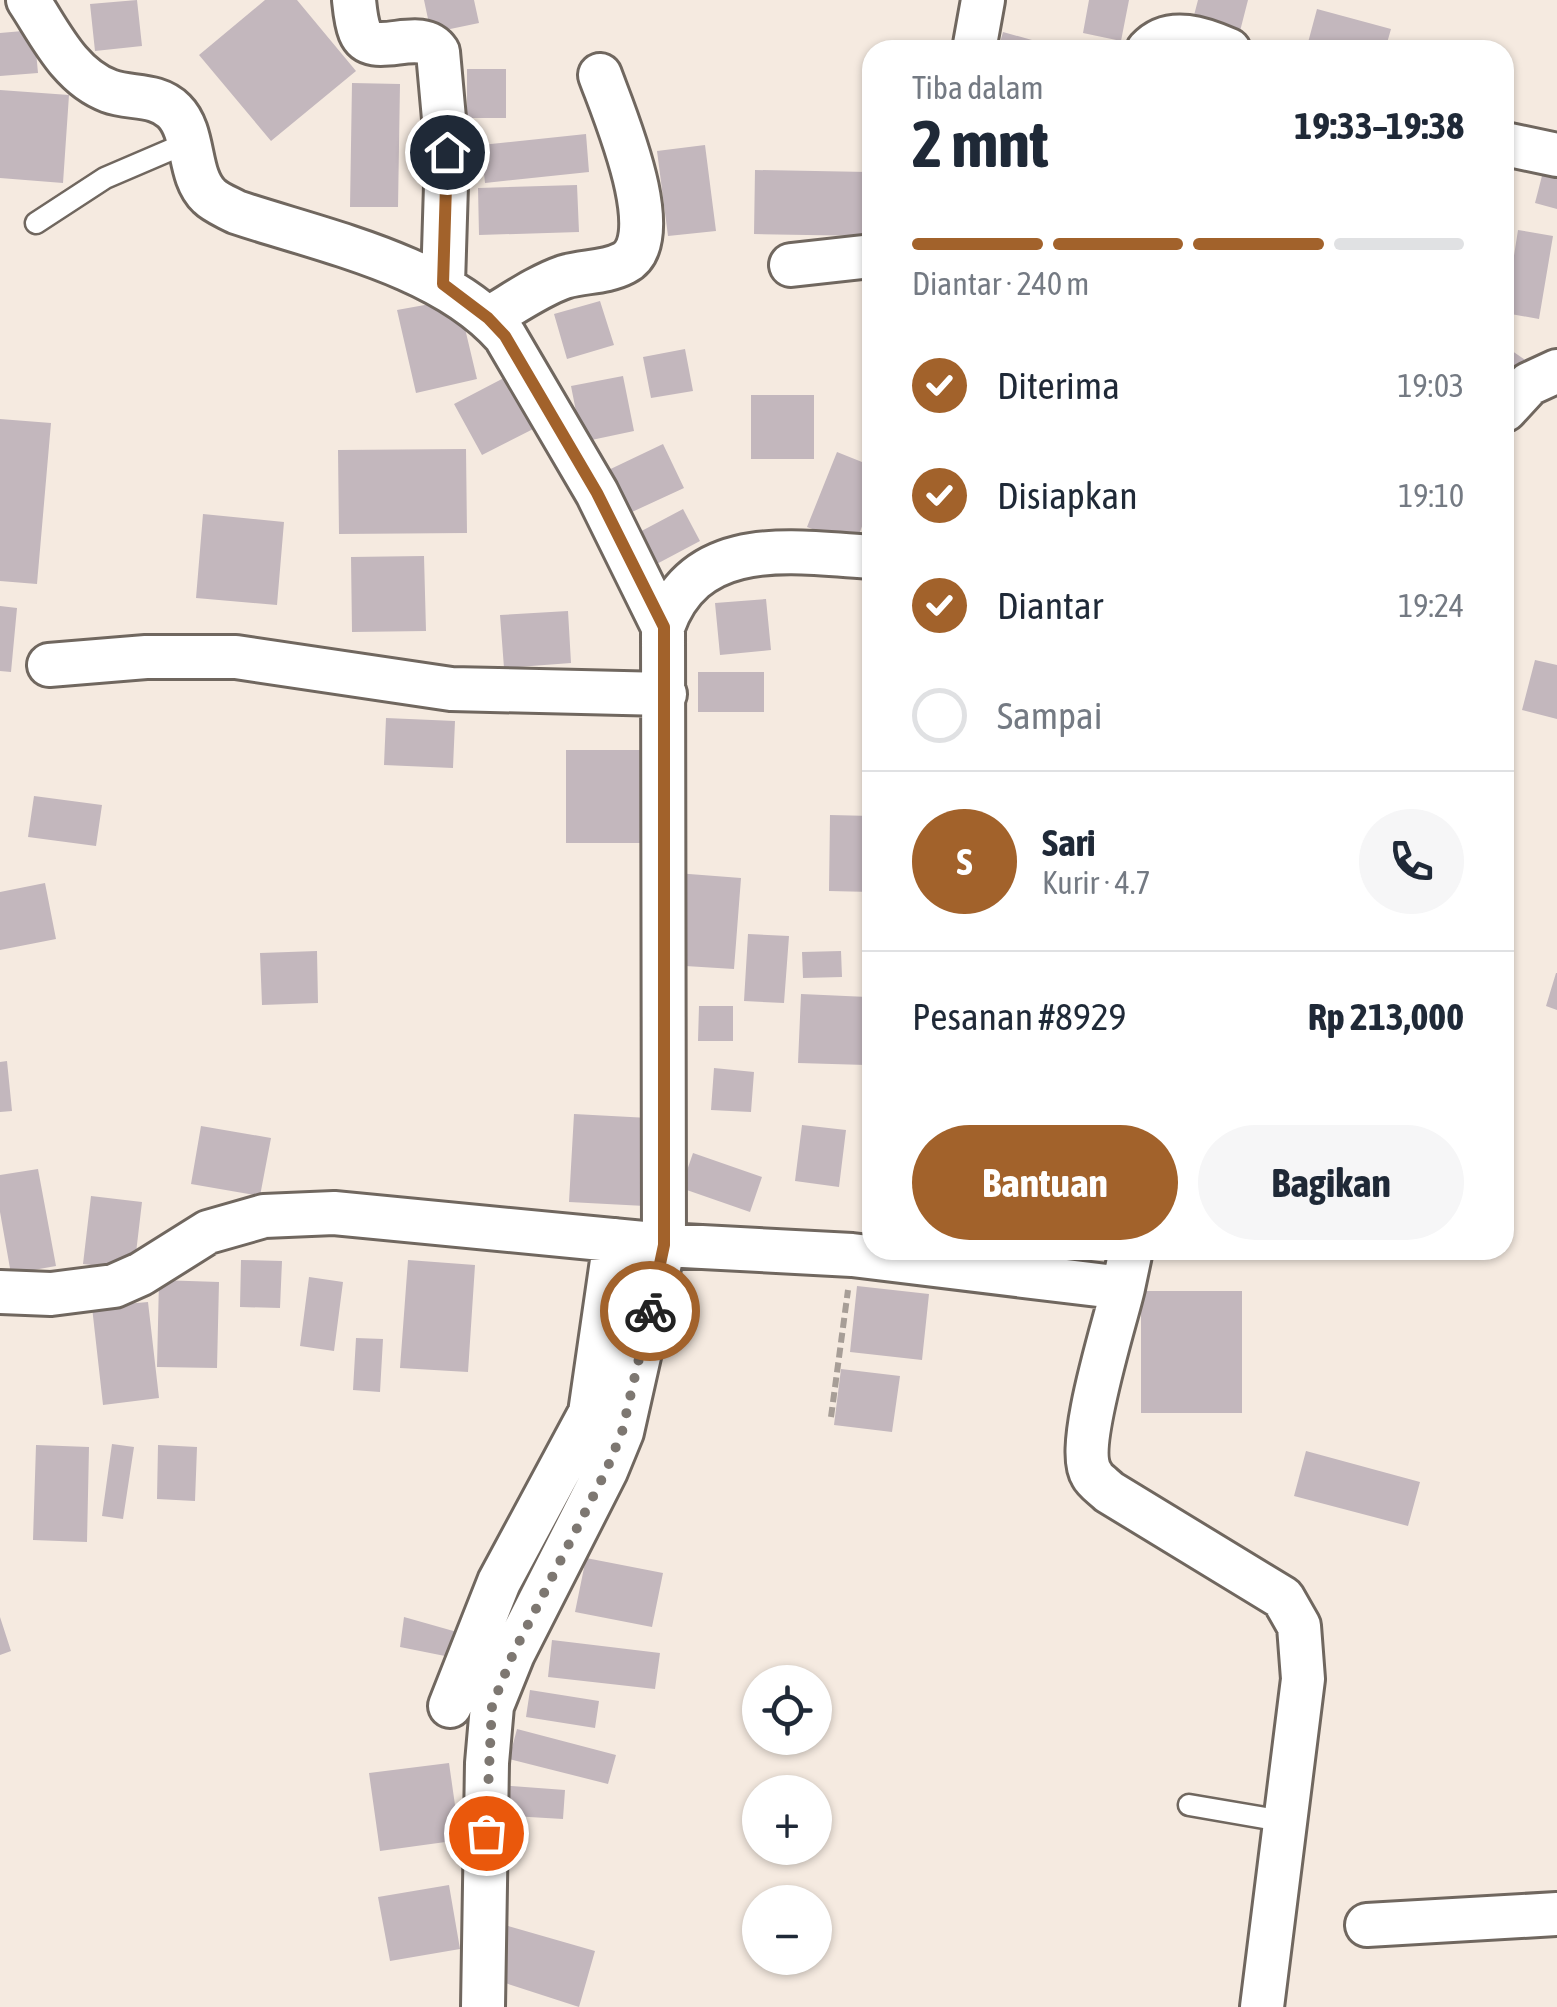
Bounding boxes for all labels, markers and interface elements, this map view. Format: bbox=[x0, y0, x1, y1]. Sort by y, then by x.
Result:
text: Tiba dalam bbox=[912, 69, 1044, 106]
text: 19:33–19:38 bbox=[1294, 104, 1464, 147]
text: 2 mnt bbox=[912, 106, 1049, 181]
pin bbox=[405, 110, 490, 195]
icon: home bbox=[420, 125, 475, 180]
text: Diantar · 240 m bbox=[912, 265, 1089, 302]
icon: check bbox=[912, 358, 967, 413]
text: Diterima bbox=[997, 364, 1120, 407]
text: 19:03 bbox=[1398, 367, 1464, 404]
icon: check bbox=[912, 468, 967, 523]
text: Disiapkan bbox=[997, 474, 1138, 517]
text: 19:10 bbox=[1398, 477, 1464, 514]
icon: check bbox=[912, 578, 967, 633]
text: Diantar bbox=[997, 584, 1103, 627]
text: 19:24 bbox=[1398, 587, 1464, 624]
text: Sampai bbox=[997, 694, 1102, 737]
button: phone bbox=[1359, 809, 1464, 914]
text: Sari bbox=[1042, 821, 1096, 864]
text: S bbox=[957, 840, 972, 883]
text: Kurir · 4.7 bbox=[1042, 864, 1150, 901]
text: Pesanan #8929 bbox=[912, 995, 1126, 1038]
text: Rp 213,000 bbox=[1308, 995, 1464, 1038]
button: Bantuan bbox=[912, 1125, 1178, 1240]
button: Bagikan bbox=[1198, 1125, 1464, 1240]
courier bbox=[600, 1261, 700, 1361]
icon: bike bbox=[623, 1284, 678, 1339]
map controls bbox=[742, 1665, 832, 1975]
button: locate bbox=[742, 1665, 832, 1755]
button: + bbox=[742, 1775, 832, 1865]
pin bbox=[444, 1791, 529, 1876]
icon: bag bbox=[459, 1806, 514, 1861]
button: − bbox=[742, 1885, 832, 1975]

